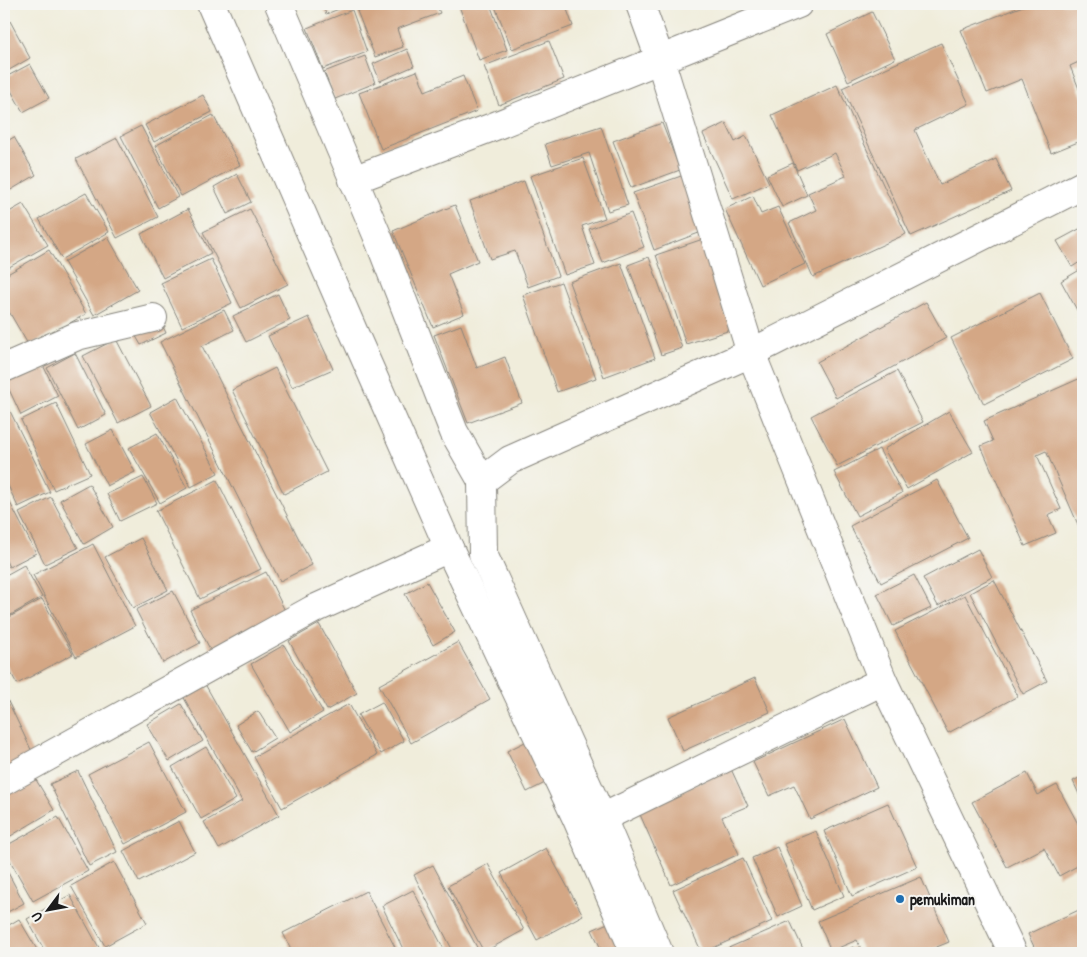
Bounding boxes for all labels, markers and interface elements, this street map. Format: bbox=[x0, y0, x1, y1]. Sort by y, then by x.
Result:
north arrow bbox=[22, 884, 72, 934]
place label: pemukiman bbox=[910, 888, 975, 911]
marker: pemukiman bbox=[894, 893, 906, 905]
text: U bbox=[26, 909, 47, 925]

